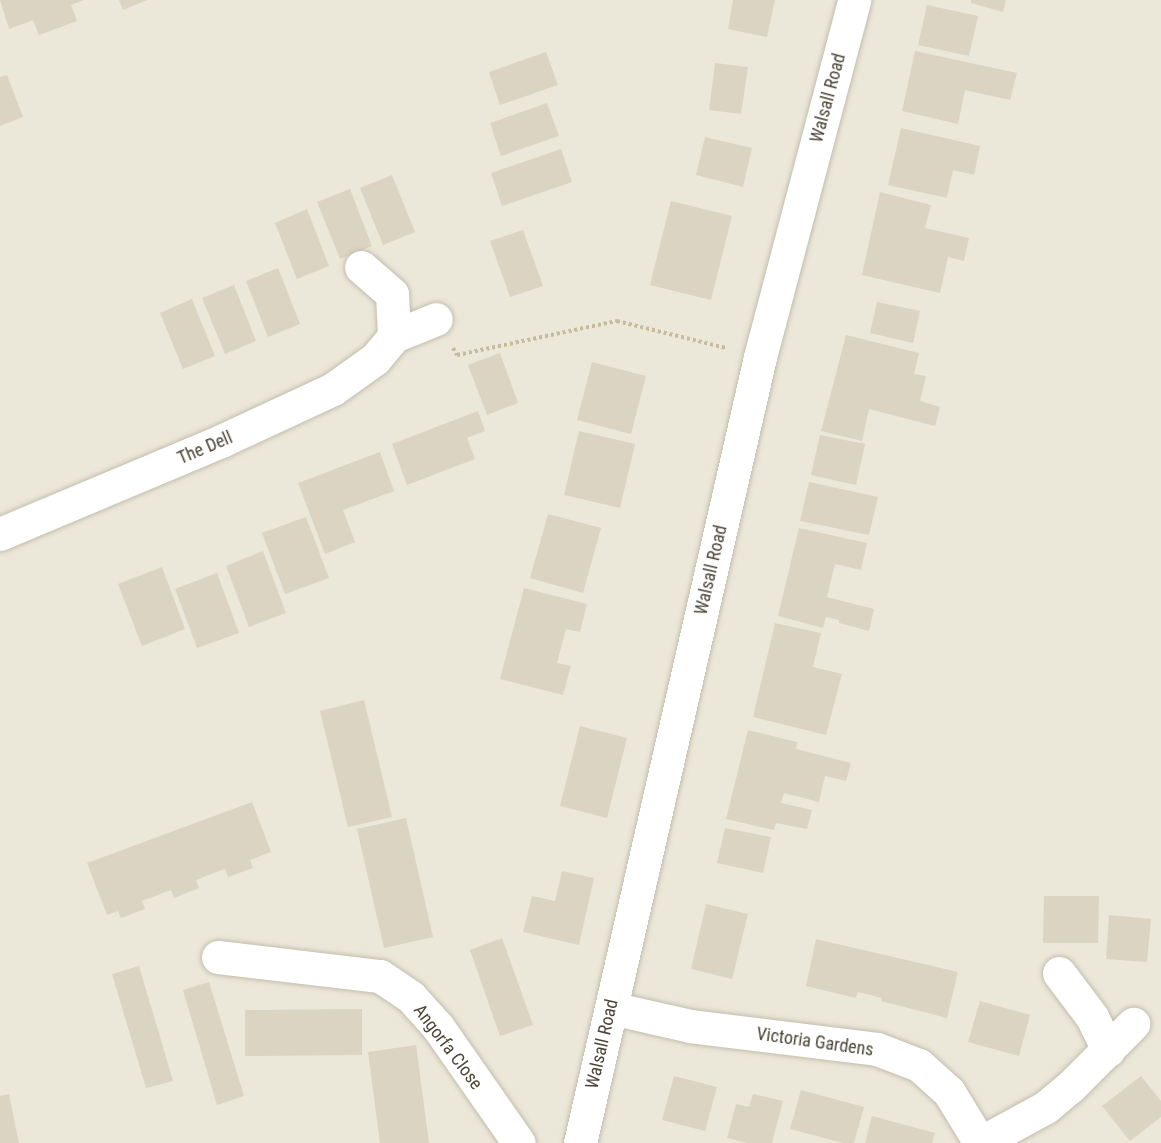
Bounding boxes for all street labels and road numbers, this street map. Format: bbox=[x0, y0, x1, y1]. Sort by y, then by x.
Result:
street label: Walsall Road bbox=[806, 51, 850, 145]
street label: The Dell bbox=[174, 427, 236, 469]
street label: Walsall Road bbox=[690, 523, 732, 617]
street label: Walsall Road bbox=[581, 997, 623, 1091]
street label: Angorfa Close bbox=[409, 1000, 487, 1094]
street label: Victoria Gardens bbox=[755, 1023, 875, 1061]

